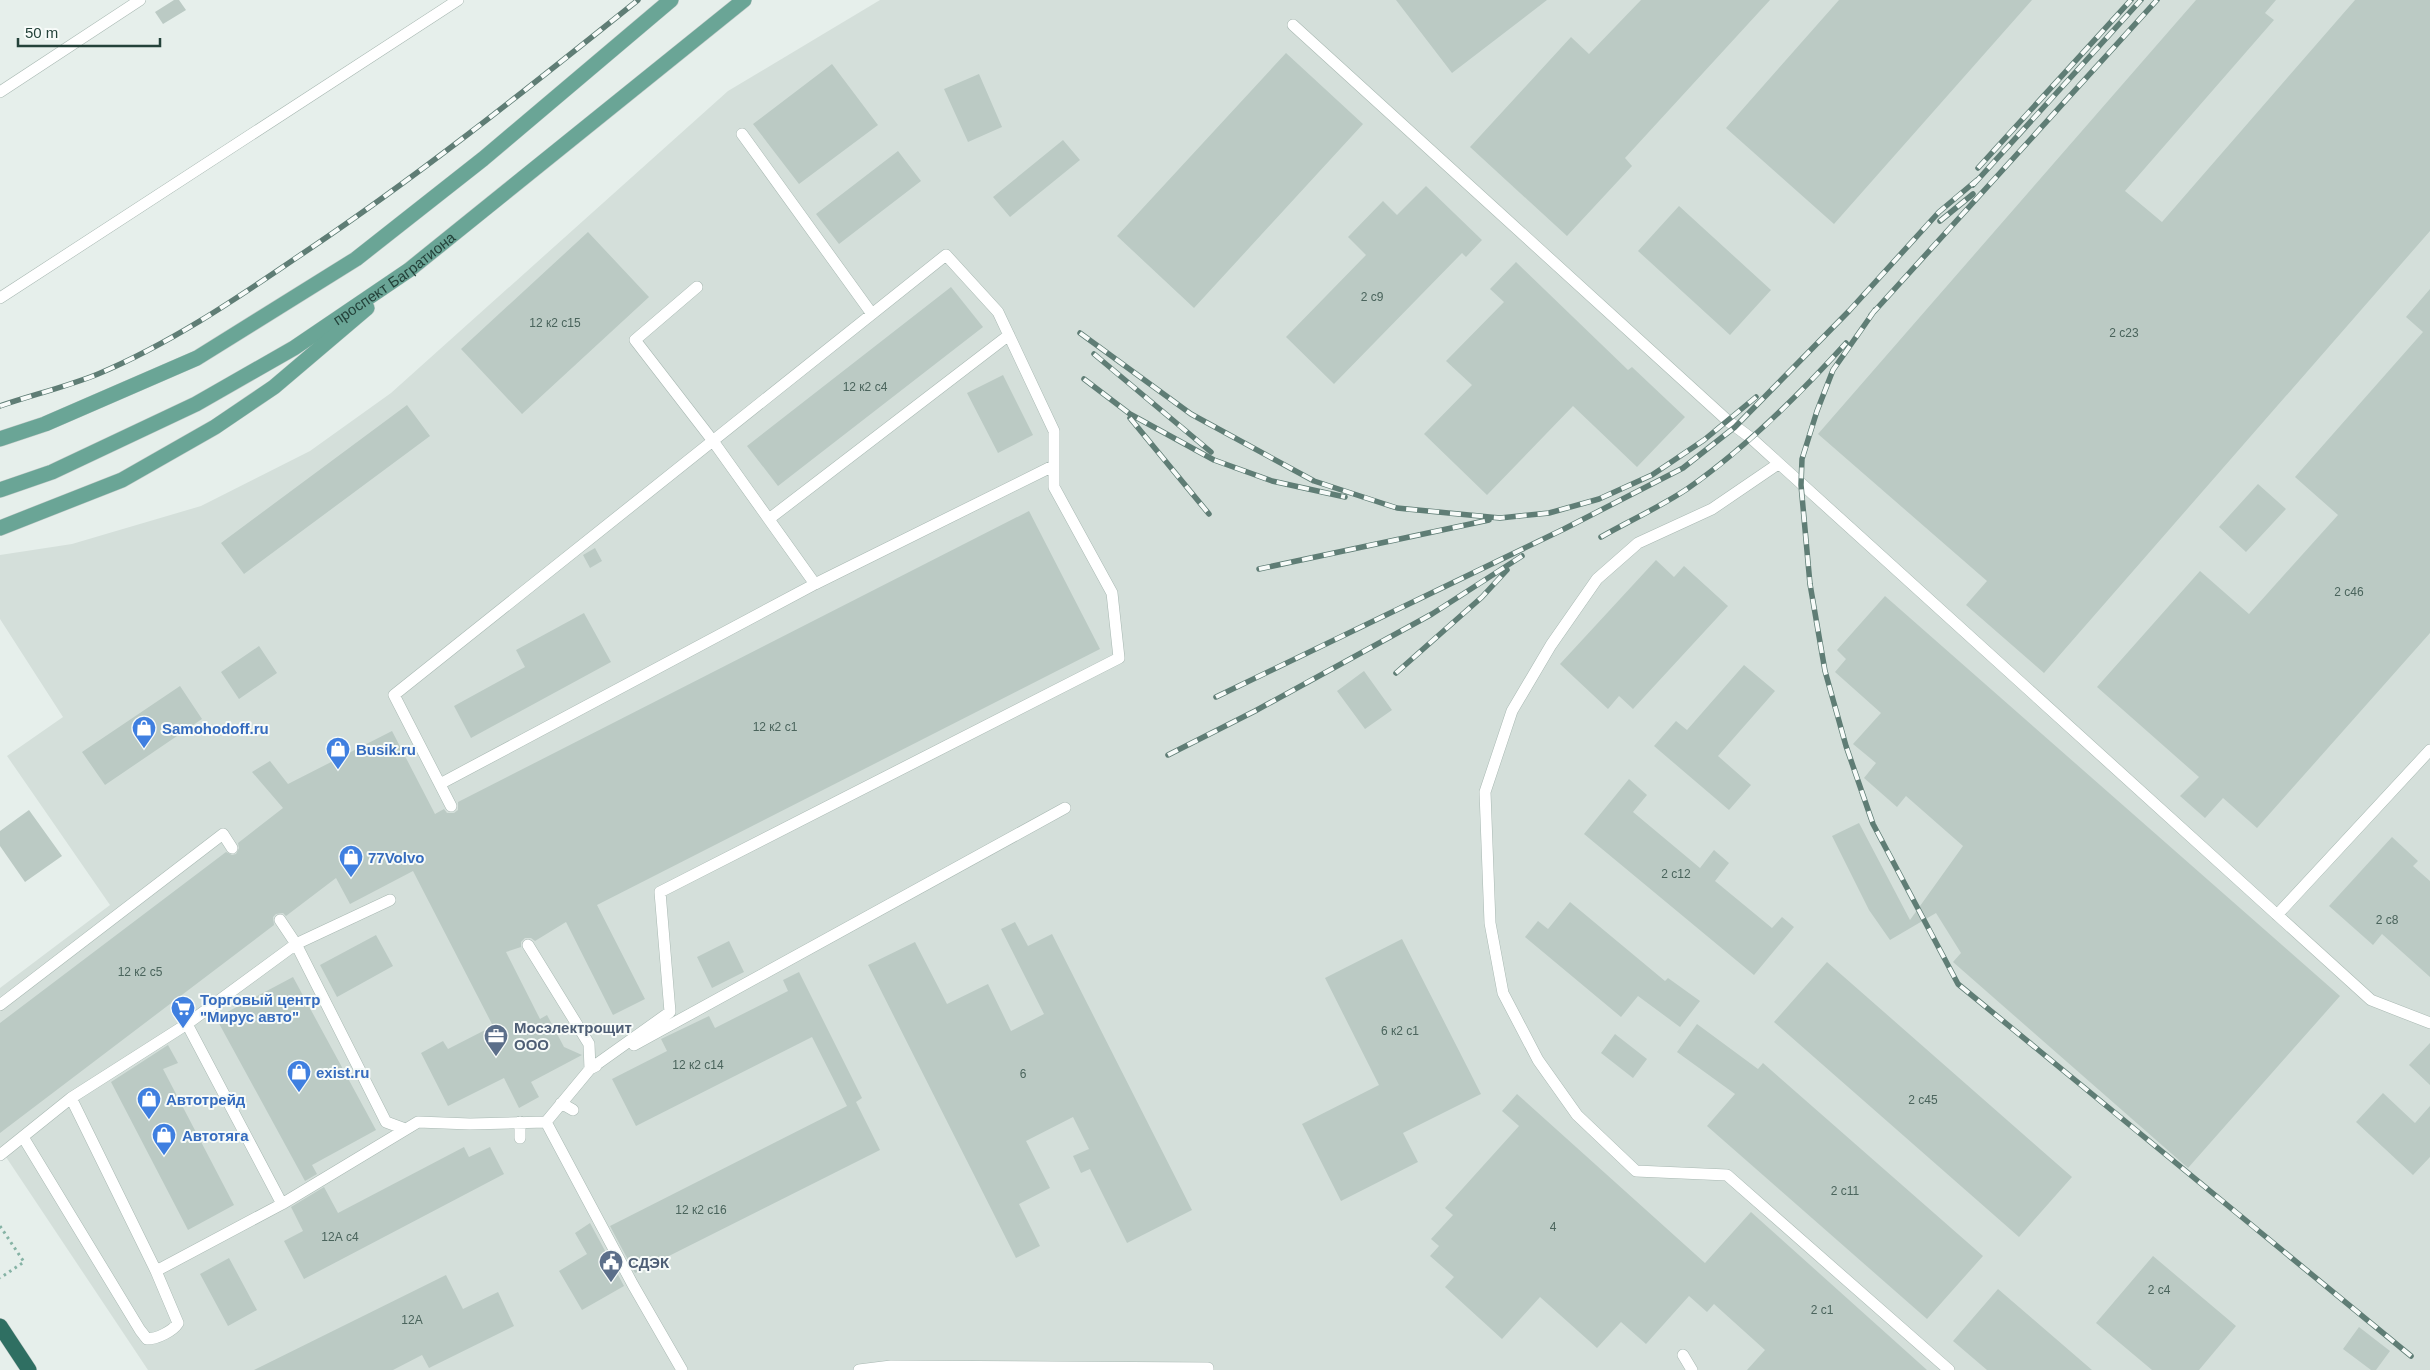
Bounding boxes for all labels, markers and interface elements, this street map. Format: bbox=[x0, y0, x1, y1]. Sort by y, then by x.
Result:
scale bar bbox=[18, 15, 160, 47]
text: 50 m bbox=[25, 24, 58, 41]
street label: проспект Багратиона bbox=[329, 228, 459, 328]
house number: 2 с9 bbox=[1361, 290, 1384, 304]
house number: 12 к2 с15 bbox=[529, 316, 581, 330]
house number: 2 с23 bbox=[2109, 326, 2139, 340]
house number: 12 к2 с4 bbox=[843, 380, 888, 394]
house number: 2 с46 bbox=[2334, 585, 2364, 599]
shop icon: Samohodoff.ru bbox=[131, 715, 157, 749]
place label: Samohodoff.ru bbox=[162, 720, 269, 737]
house number: 12 к2 с1 bbox=[753, 720, 798, 734]
shop icon: Busik.ru bbox=[325, 736, 351, 770]
place label: Busik.ru bbox=[356, 741, 416, 758]
shop icon: 77Volvo bbox=[338, 844, 364, 878]
place label: 77Volvo bbox=[368, 849, 424, 866]
house number: 2 с12 bbox=[1661, 867, 1691, 881]
house number: 2 с8 bbox=[2376, 913, 2399, 927]
house number: 12 к2 с5 bbox=[118, 965, 163, 979]
place label: Торговый центр "Мирус авто" bbox=[200, 991, 320, 1025]
supermarket icon: Торговый центр "Мирус авто" bbox=[170, 995, 196, 1029]
place label: Мосэлектрощит ООО bbox=[514, 1019, 632, 1053]
office icon: Мосэлектрощит ООО bbox=[483, 1023, 509, 1057]
house number: 6 к2 с1 bbox=[1381, 1024, 1419, 1038]
house number: 12 к2 с14 bbox=[672, 1058, 724, 1072]
shop icon: exist.ru bbox=[286, 1059, 312, 1093]
place label: exist.ru bbox=[316, 1064, 369, 1081]
house number: 6 bbox=[1020, 1067, 1027, 1081]
shop icon: Автотрейд bbox=[136, 1086, 162, 1120]
place label: Автотрейд bbox=[166, 1091, 246, 1108]
house number: 2 с45 bbox=[1908, 1093, 1938, 1107]
shop icon: Автотяга bbox=[151, 1122, 177, 1156]
place label: Автотяга bbox=[182, 1127, 249, 1144]
house number: 2 с11 bbox=[1831, 1184, 1860, 1198]
house number: 12 к2 с16 bbox=[675, 1203, 727, 1217]
house number: 4 bbox=[1550, 1220, 1557, 1234]
house number: 12А с4 bbox=[321, 1230, 359, 1244]
public building icon: СДЭК bbox=[598, 1249, 624, 1283]
place label: СДЭК bbox=[628, 1254, 670, 1271]
house number: 2 с4 bbox=[2148, 1283, 2171, 1297]
house number: 2 с1 bbox=[1811, 1303, 1834, 1317]
house number: 12А bbox=[401, 1313, 423, 1327]

